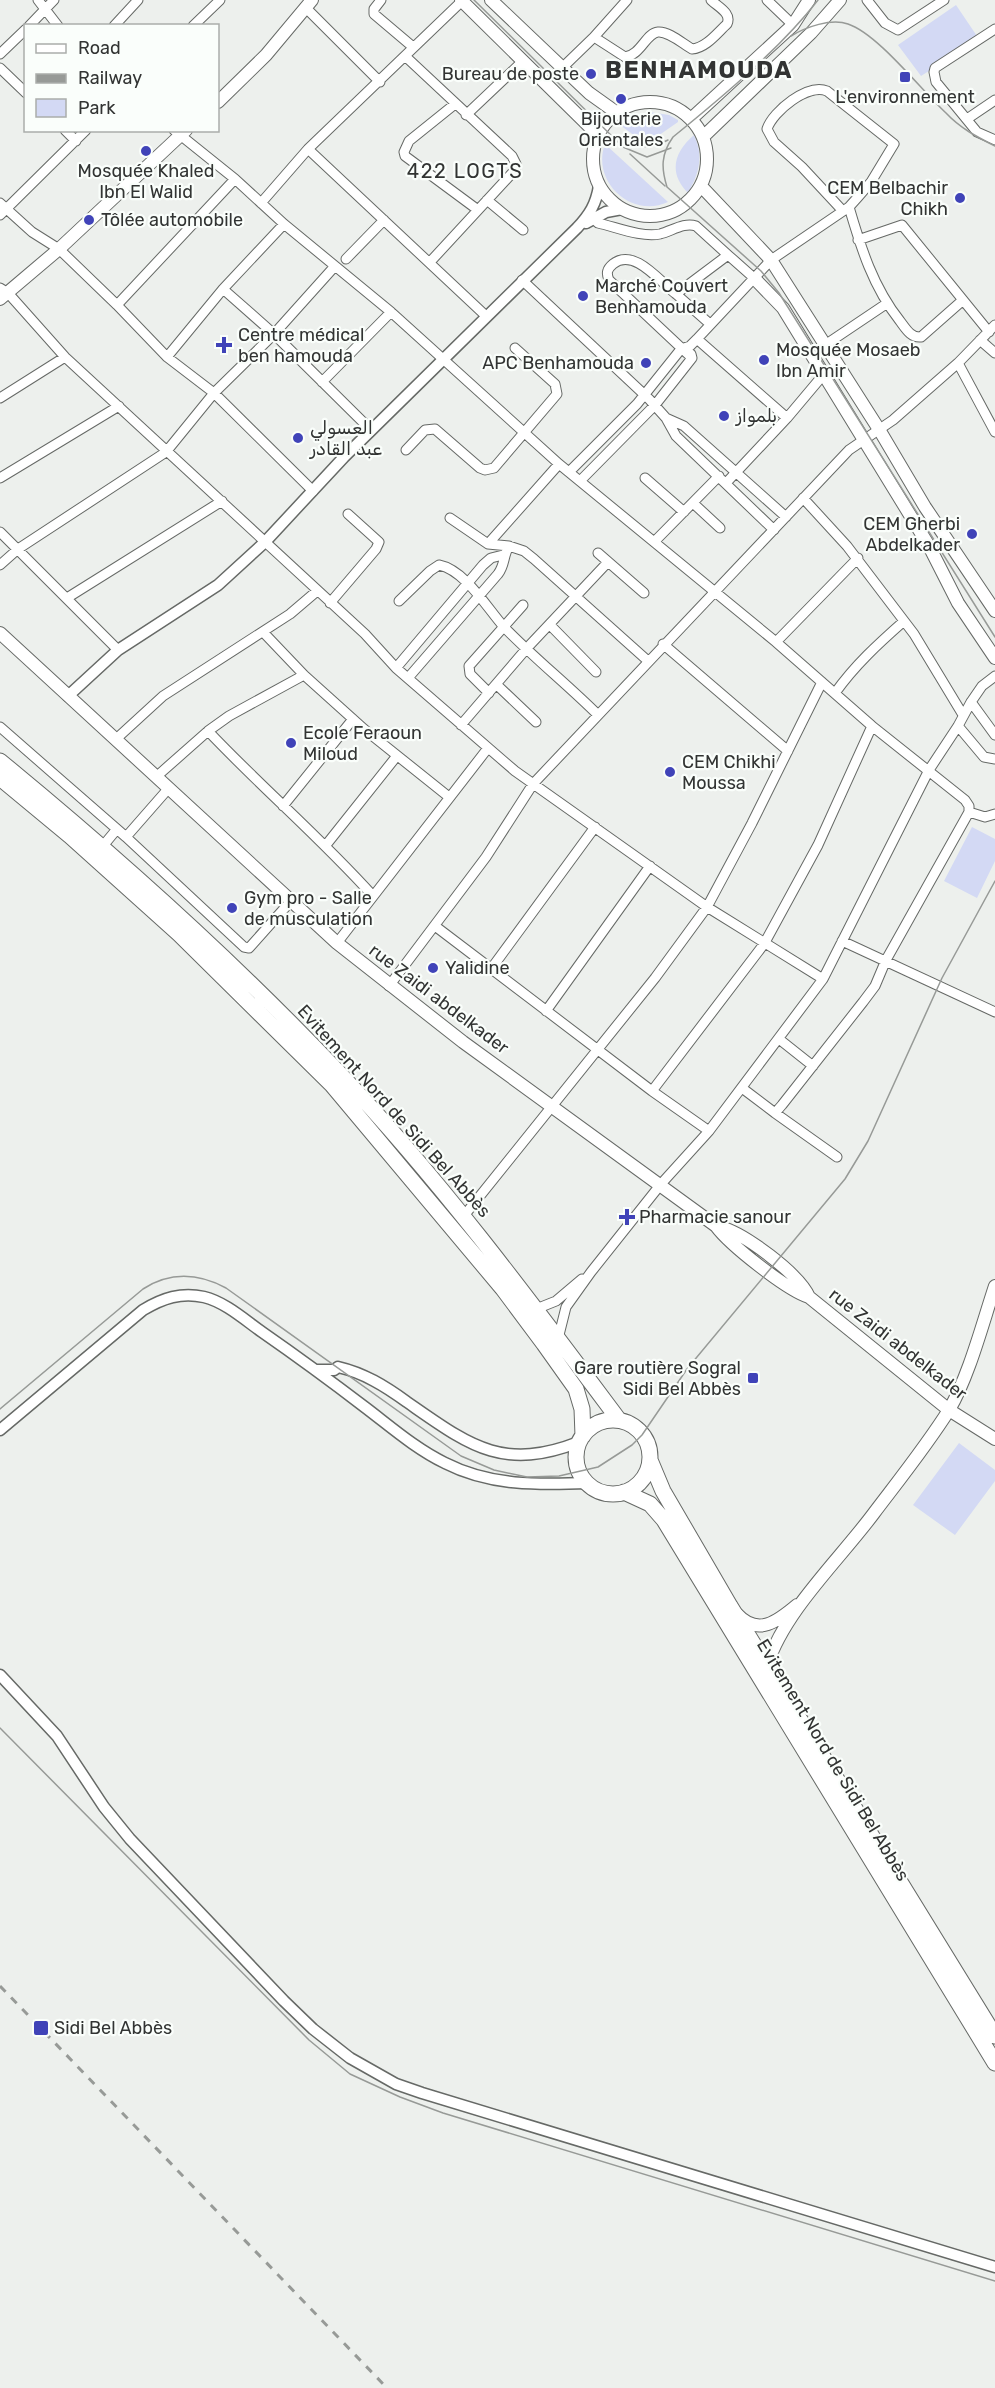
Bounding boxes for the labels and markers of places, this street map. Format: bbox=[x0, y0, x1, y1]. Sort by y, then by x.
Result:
place label: Bureau de poste bbox=[442, 63, 579, 85]
marker: Bureau de poste bbox=[584, 67, 598, 81]
marker: L'environnement bbox=[898, 70, 912, 84]
place label: L'environnement bbox=[835, 86, 975, 108]
marker: Bijouterie Orientales bbox=[614, 92, 628, 106]
place label: Bijouterie Orientales bbox=[579, 108, 663, 151]
marker: Mosquée Khaled Ibn El Walid bbox=[139, 144, 153, 158]
place label: Mosquée Khaled Ibn El Walid bbox=[78, 160, 214, 203]
place label: CEM Belbachir Chikh bbox=[827, 177, 948, 220]
marker: CEM Belbachir Chikh bbox=[953, 191, 967, 205]
place label: Tôlée automobile bbox=[101, 209, 243, 231]
marker: Tôlée automobile bbox=[82, 213, 96, 227]
place label: Marché Couvert Benhamouda bbox=[595, 275, 728, 318]
marker: Marché Couvert Benhamouda bbox=[576, 289, 590, 303]
place label: Centre médical ben hamouda bbox=[238, 324, 364, 367]
marker: Centre médical ben hamouda bbox=[215, 336, 233, 354]
place label: Mosquée Mosaeb Ibn Amir bbox=[776, 339, 920, 382]
place label: APC Benhamouda bbox=[482, 352, 634, 374]
marker: Mosquée Mosaeb Ibn Amir bbox=[757, 353, 771, 367]
marker: APC Benhamouda bbox=[639, 356, 653, 370]
place label: بلمواز bbox=[735, 405, 777, 427]
marker: بلمواز bbox=[717, 409, 731, 423]
place label: العسولي عبد القادر bbox=[309, 417, 382, 460]
marker: العسولي عبد القادر bbox=[291, 431, 305, 445]
place label: CEM Gherbi Abdelkader bbox=[863, 513, 960, 556]
marker: CEM Gherbi Abdelkader bbox=[965, 527, 979, 541]
place label: Ecole Feraoun Miloud bbox=[303, 722, 422, 765]
marker: Ecole Feraoun Miloud bbox=[284, 736, 298, 750]
place label: CEM Chikhi Moussa bbox=[682, 751, 776, 794]
marker: CEM Chikhi Moussa bbox=[663, 765, 677, 779]
place label: Gym pro - Salle de musculation bbox=[244, 887, 373, 930]
marker: Gym pro - Salle de musculation bbox=[225, 901, 239, 915]
place label: Yalidine bbox=[445, 957, 510, 979]
marker: Yalidine bbox=[426, 961, 440, 975]
place label: Pharmacie sanour bbox=[639, 1206, 791, 1228]
marker: Pharmacie sanour bbox=[620, 1210, 634, 1224]
place label: Gare routière Sogral Sidi Bel Abbès bbox=[574, 1357, 741, 1400]
marker: Gare routière Sogral Sidi Bel Abbès bbox=[746, 1371, 760, 1385]
place label: Sidi Bel Abbès bbox=[54, 2017, 172, 2039]
marker: Sidi Bel Abbès bbox=[32, 2019, 50, 2037]

